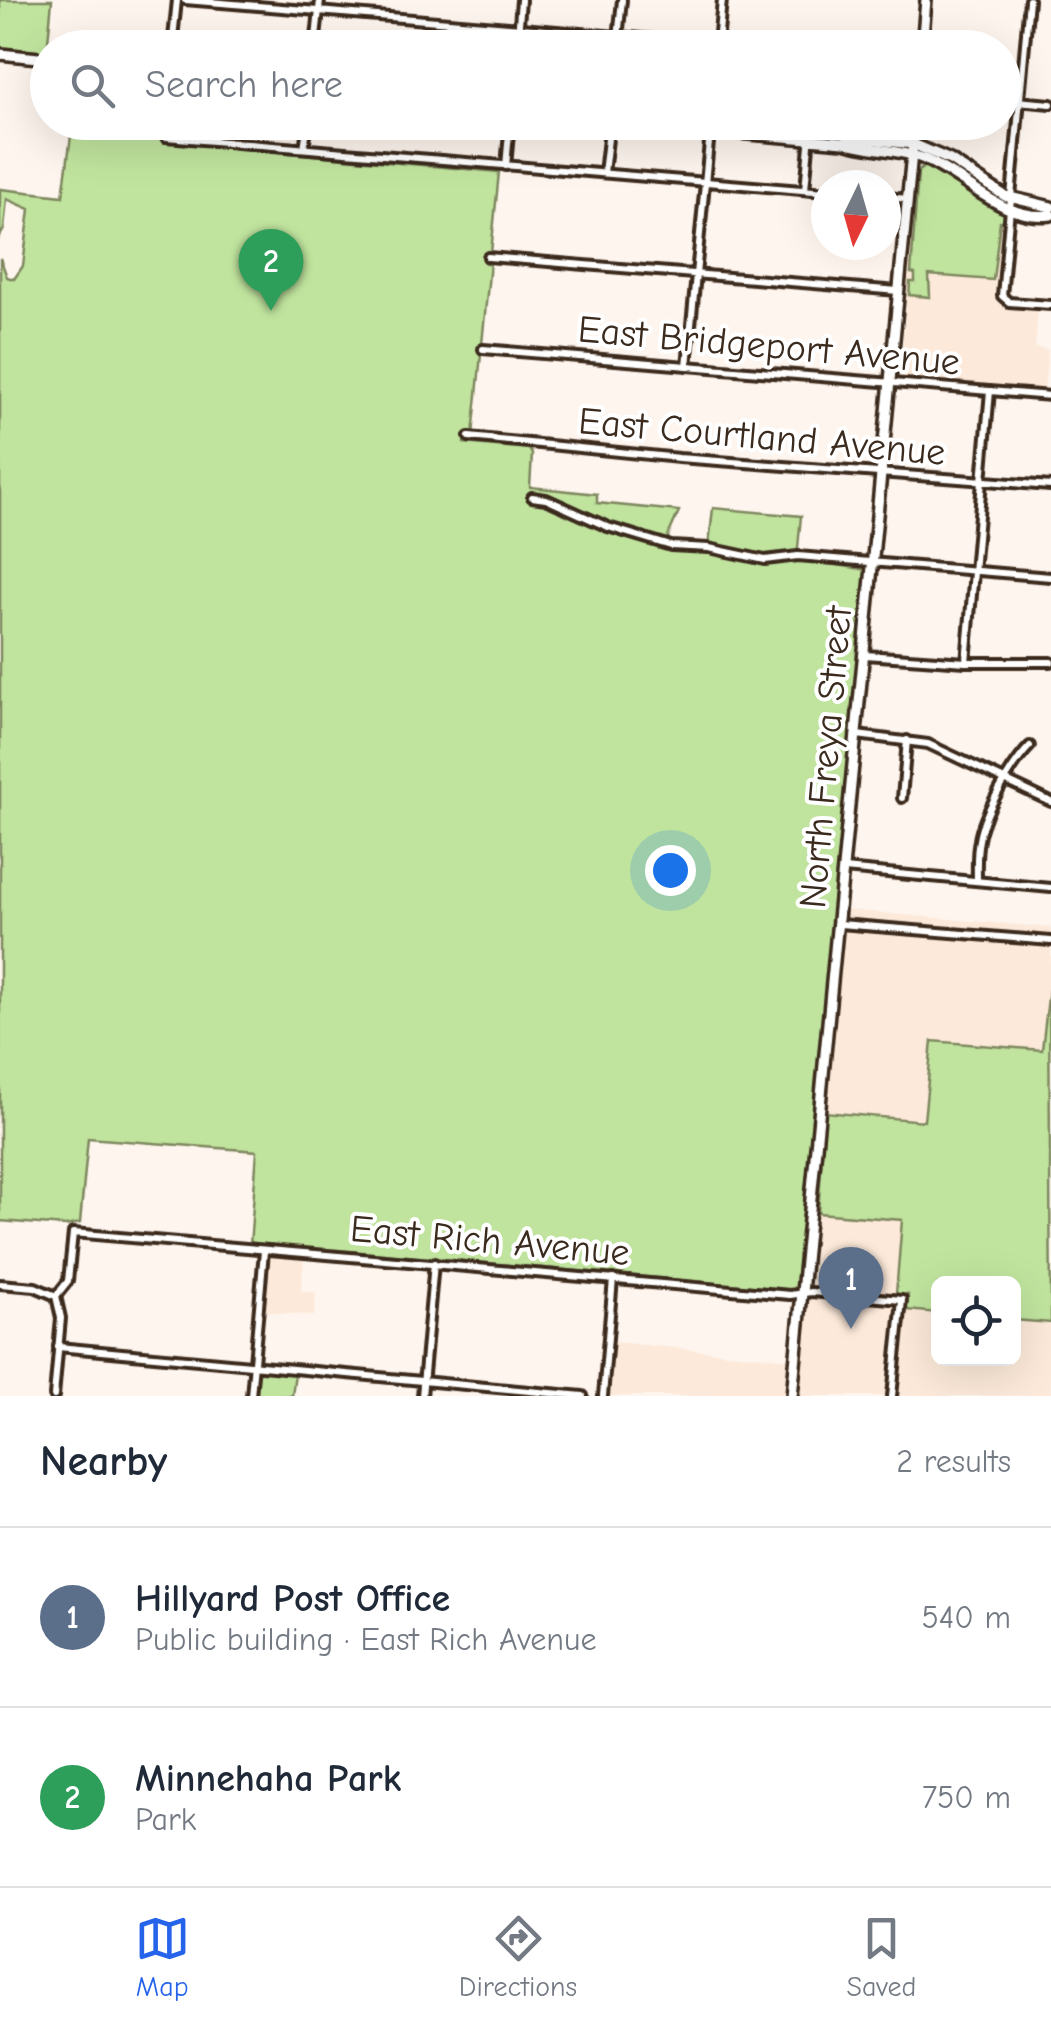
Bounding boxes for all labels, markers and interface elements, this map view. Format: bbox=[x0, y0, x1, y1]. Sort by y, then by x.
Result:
search box bbox=[30, 30, 1021, 140]
icon: search bbox=[65, 58, 120, 113]
text: Search here bbox=[145, 63, 343, 107]
north arrow bbox=[811, 170, 901, 260]
pin: 2 bbox=[238, 228, 304, 311]
street label: East Bridgeport Avenue bbox=[576, 307, 962, 385]
street label: East Courtland Avenue bbox=[577, 399, 947, 475]
street label: North Freya Street bbox=[791, 603, 861, 910]
your location bbox=[645, 845, 696, 896]
street label: East Rich Avenue bbox=[348, 1207, 631, 1275]
pin: 1 bbox=[818, 1246, 884, 1329]
map controls bbox=[931, 1276, 1021, 1366]
button: locate bbox=[931, 1276, 1021, 1366]
text: Nearby bbox=[40, 1437, 167, 1486]
text: 2 results bbox=[896, 1443, 1011, 1480]
text: Hillyard Post Office bbox=[135, 1577, 450, 1621]
text: 1 bbox=[66, 1599, 79, 1636]
text: 540 m bbox=[922, 1599, 1011, 1636]
text: Public building · East Rich Avenue bbox=[135, 1621, 596, 1658]
text: Minnehaha Park bbox=[135, 1757, 401, 1801]
text: 2 bbox=[65, 1779, 80, 1816]
text: 750 m bbox=[922, 1779, 1011, 1816]
text: Park bbox=[135, 1801, 196, 1838]
tab: Map bbox=[135, 1911, 190, 2003]
tab: Directions bbox=[459, 1911, 577, 2003]
tab: Saved bbox=[846, 1911, 916, 2003]

